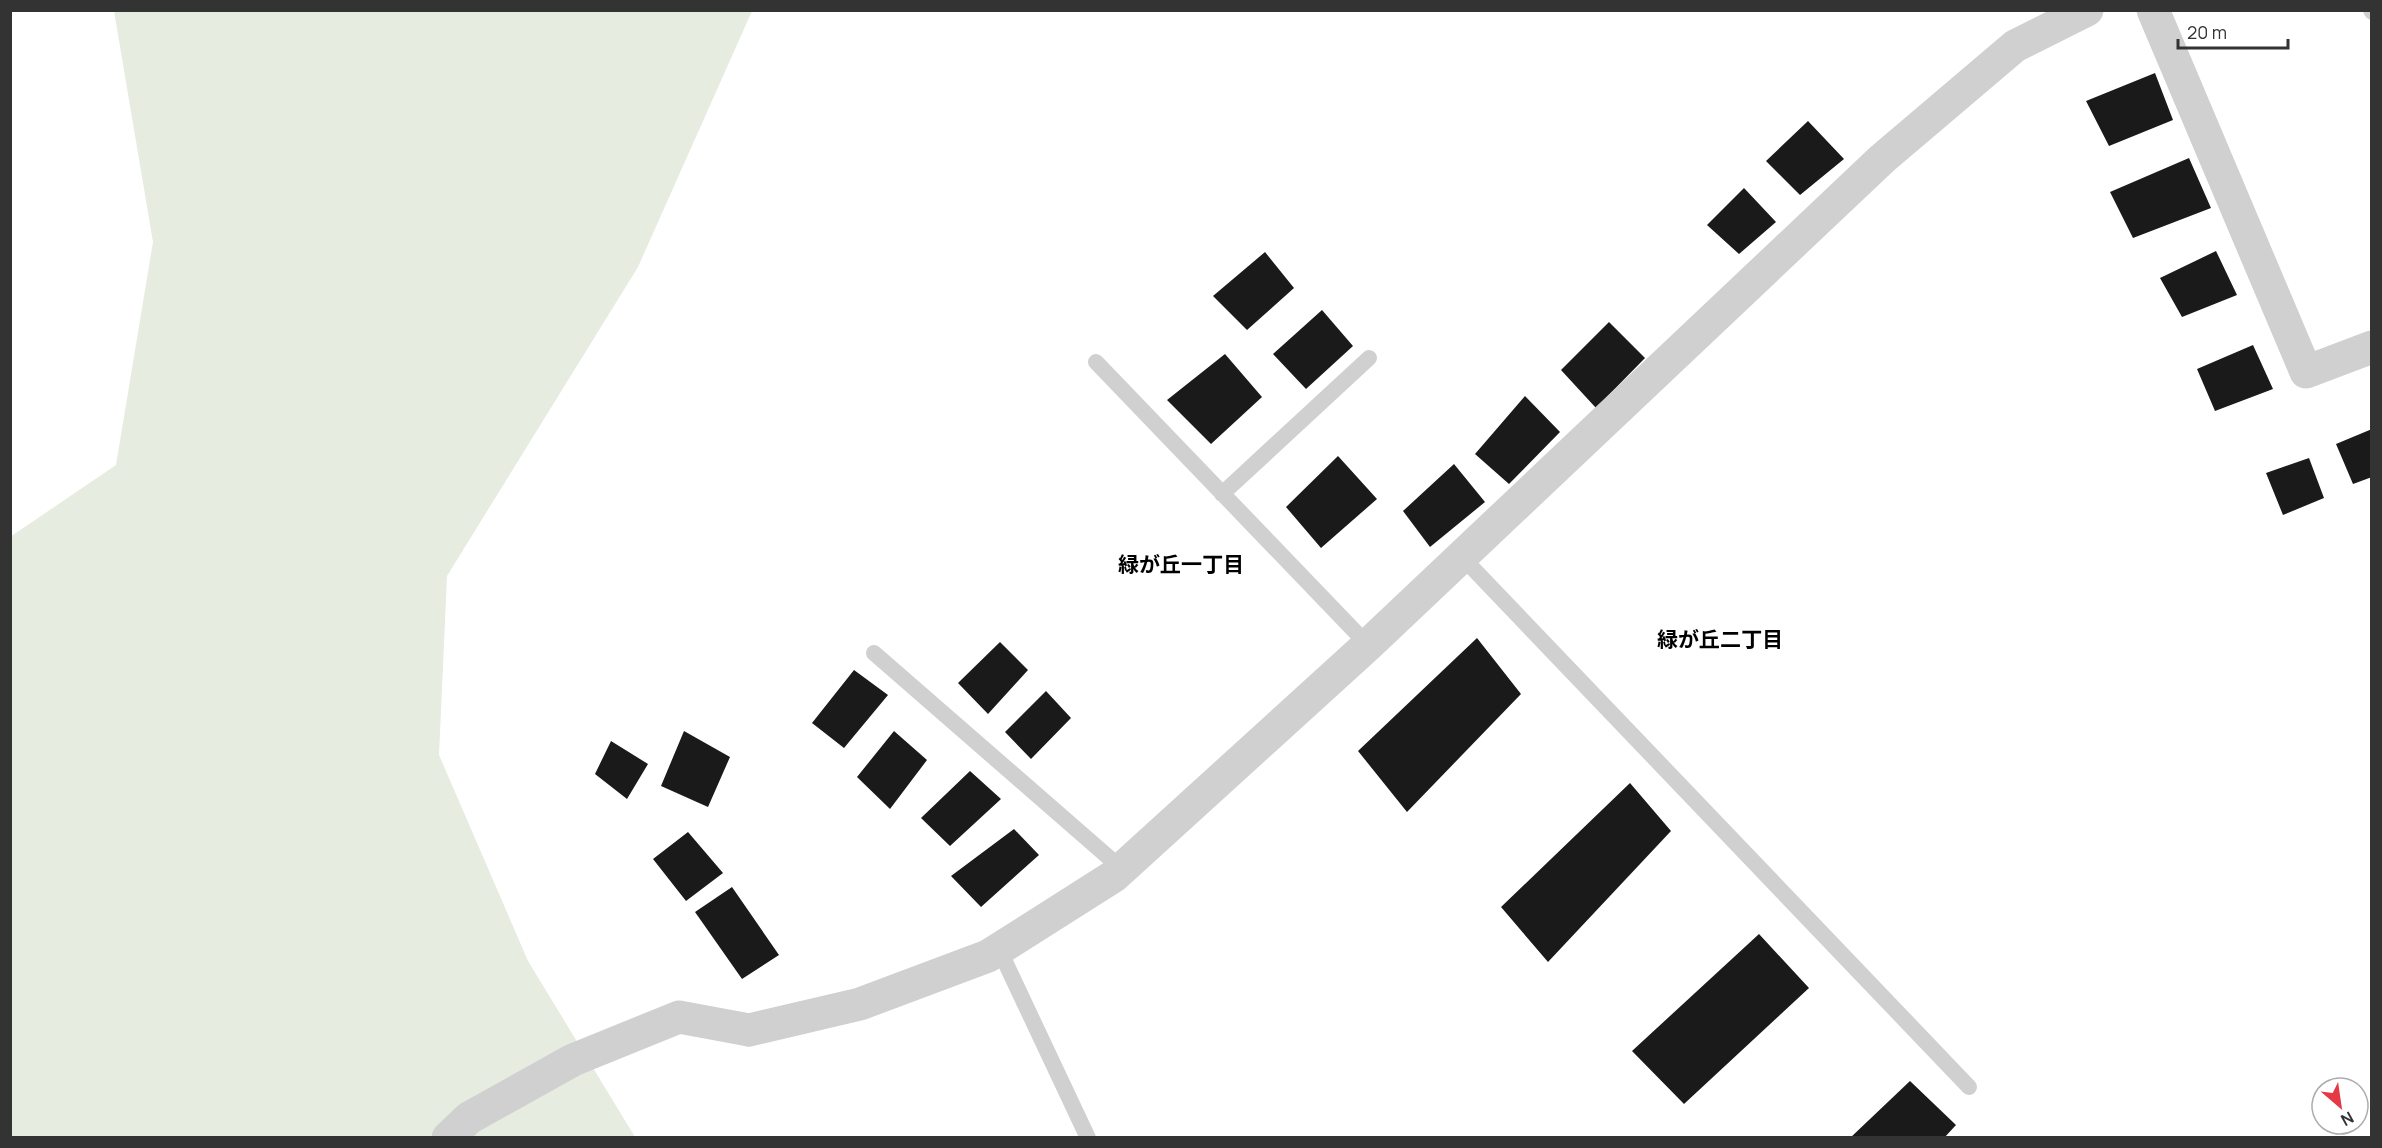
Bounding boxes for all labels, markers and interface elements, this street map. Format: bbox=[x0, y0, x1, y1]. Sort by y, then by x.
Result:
scale bar bbox=[2178, 12, 2288, 50]
text: 20 m bbox=[2187, 20, 2227, 44]
district label: 緑が丘一丁目 bbox=[1118, 550, 1244, 578]
district label: 緑が丘二丁目 bbox=[1657, 625, 1783, 653]
north arrow bbox=[2310, 1076, 2370, 1136]
text: N bbox=[2337, 1107, 2358, 1132]

